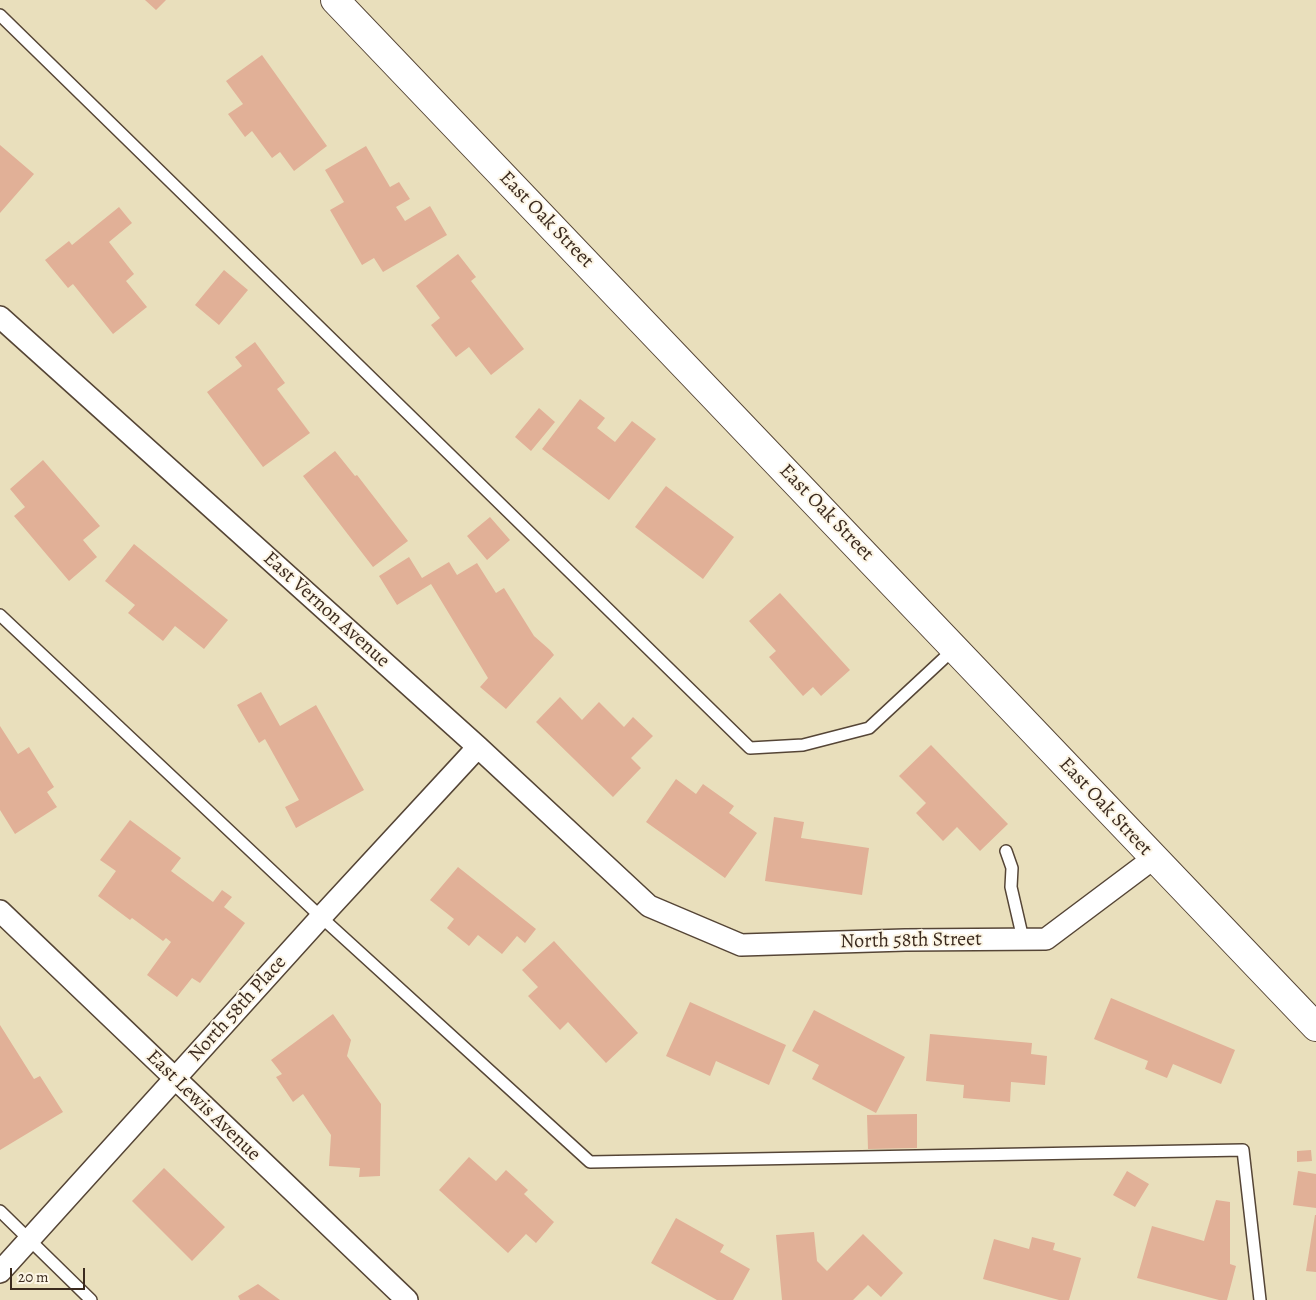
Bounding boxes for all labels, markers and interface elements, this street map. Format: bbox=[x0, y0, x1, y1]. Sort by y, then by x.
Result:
street label: East Oak Street bbox=[494, 166, 598, 274]
street label: East Oak Street bbox=[774, 459, 878, 567]
street label: East Vernon Avenue bbox=[258, 547, 394, 673]
street label: East Oak Street bbox=[1053, 753, 1157, 861]
street label: North 58th Street bbox=[840, 928, 982, 954]
street label: North 58th Place bbox=[184, 951, 292, 1067]
street label: East Lewis Avenue bbox=[141, 1045, 265, 1167]
scale bar bbox=[12, 1258, 88, 1290]
text: 20 m bbox=[18, 1267, 49, 1287]

